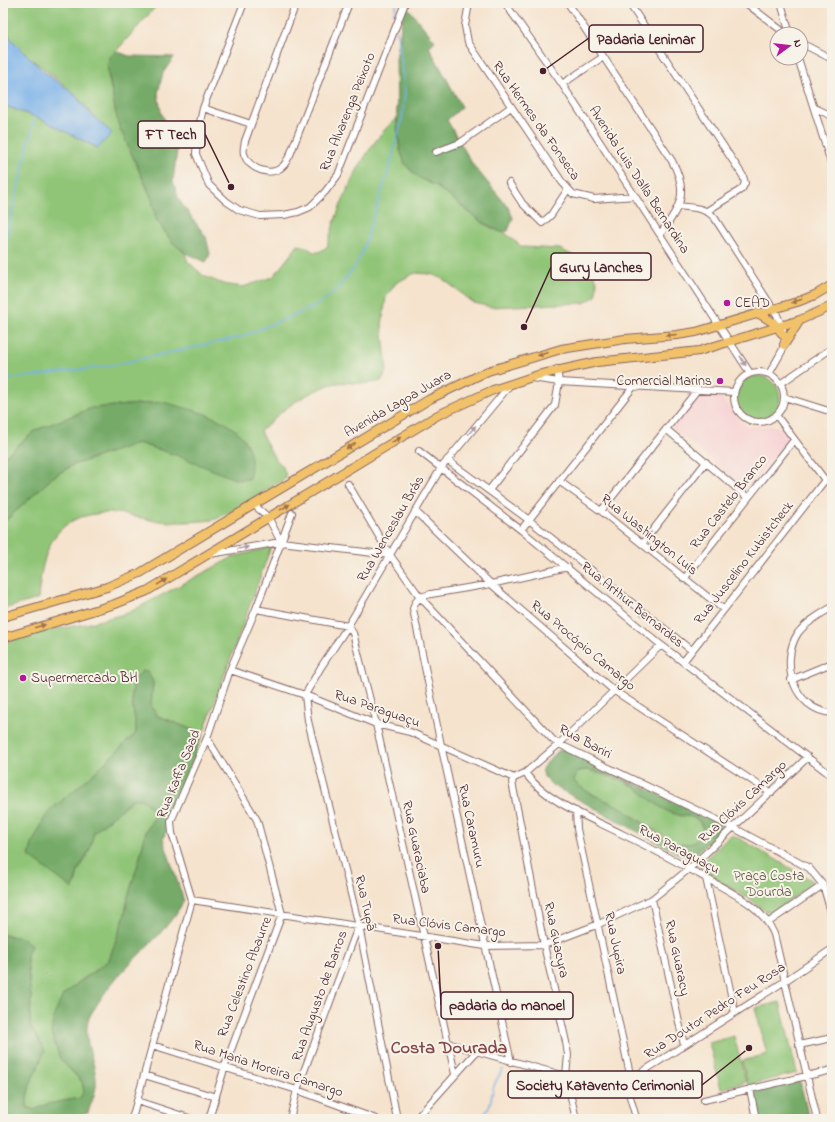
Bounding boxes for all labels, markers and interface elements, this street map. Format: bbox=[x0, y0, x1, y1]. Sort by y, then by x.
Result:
callout: Padaria Lenimar bbox=[589, 25, 703, 52]
north arrow bbox=[769, 26, 809, 66]
text: Padaria Lenimar bbox=[597, 29, 696, 51]
text: N bbox=[789, 38, 806, 49]
street label: Rua Alvarenga Peixoto bbox=[315, 49, 382, 175]
street label: Rua Hermes da Fonseca bbox=[487, 57, 585, 185]
street label: Avenida Luis Dalla Bernardina bbox=[583, 102, 695, 258]
callout: FT Tech bbox=[138, 121, 205, 148]
text: FT Tech bbox=[144, 124, 197, 146]
callout: Gury Lanches bbox=[551, 253, 651, 280]
text: Gury Lanches bbox=[559, 257, 643, 281]
place label: CEAD bbox=[735, 293, 770, 314]
marker: CEAD bbox=[722, 298, 732, 308]
one-way arrow bbox=[790, 299, 802, 305]
one-way arrow bbox=[665, 332, 677, 339]
one-way arrow bbox=[537, 351, 549, 357]
one-way arrow bbox=[739, 355, 746, 367]
street label: Avenida Lagoa Juara bbox=[340, 365, 456, 444]
place label: Comercial Marins bbox=[616, 371, 712, 392]
marker: Comercial Marins bbox=[715, 376, 725, 386]
one-way arrow bbox=[468, 424, 477, 435]
one-way arrow bbox=[391, 436, 401, 444]
one-way arrow bbox=[346, 442, 356, 450]
street label: Rua Castelo Branco bbox=[685, 450, 773, 554]
street label: Rua Wenceslau Brás bbox=[352, 472, 430, 586]
street label: Rua Washington Luís bbox=[595, 489, 702, 582]
street label: Rua Juscelino Kubistcheck bbox=[689, 496, 800, 629]
one-way arrow bbox=[279, 503, 291, 510]
one-way arrow bbox=[237, 545, 249, 551]
street label: Rua Arthur Bernardes bbox=[576, 557, 688, 653]
one-way arrow bbox=[156, 578, 168, 585]
street label: Rua Procópio Camargo bbox=[525, 596, 640, 697]
one-way arrow bbox=[35, 623, 47, 629]
place label: Supermercado BH bbox=[31, 668, 138, 689]
marker: Supermercado BH bbox=[18, 673, 28, 683]
street label: Rua Paraguaçu bbox=[331, 685, 423, 734]
street label: Rua Bariri bbox=[555, 719, 615, 765]
street label: Rua Kaffa Saad bbox=[152, 726, 206, 822]
street label: Rua Clóvis Camargo bbox=[694, 755, 793, 849]
street label: Rua Caramuru bbox=[452, 782, 490, 870]
street label: Rua Guaraciaba bbox=[396, 799, 436, 895]
street label: Rua Paraguaçu bbox=[634, 820, 723, 881]
park label: Praça Costa Dourda bbox=[734, 866, 804, 903]
street label: Rua Tupã bbox=[348, 873, 382, 933]
street label: Rua Guacyra bbox=[537, 900, 574, 980]
street label: Rua Clóvis Camargo bbox=[391, 909, 507, 944]
street label: Rua Jupira bbox=[598, 910, 632, 976]
street label: Rua Celestino Abaurre bbox=[212, 913, 278, 1040]
street label: Rua Guaracy bbox=[658, 918, 695, 998]
street label: Rua Augusto de Barros bbox=[287, 928, 354, 1065]
street label: Rua Doutor Pedro Feu Rosa bbox=[640, 957, 790, 1065]
callout: padaria do manoel bbox=[441, 992, 573, 1019]
text: padaria do manoel bbox=[449, 995, 566, 1017]
street label: Rua Maria Moreira Camargo bbox=[190, 1035, 346, 1104]
district label: Costa Dourada bbox=[391, 1036, 508, 1062]
callout: Society Katavento Cerimonial bbox=[508, 1071, 702, 1098]
text: Society Katavento Cerimonial bbox=[516, 1075, 695, 1099]

